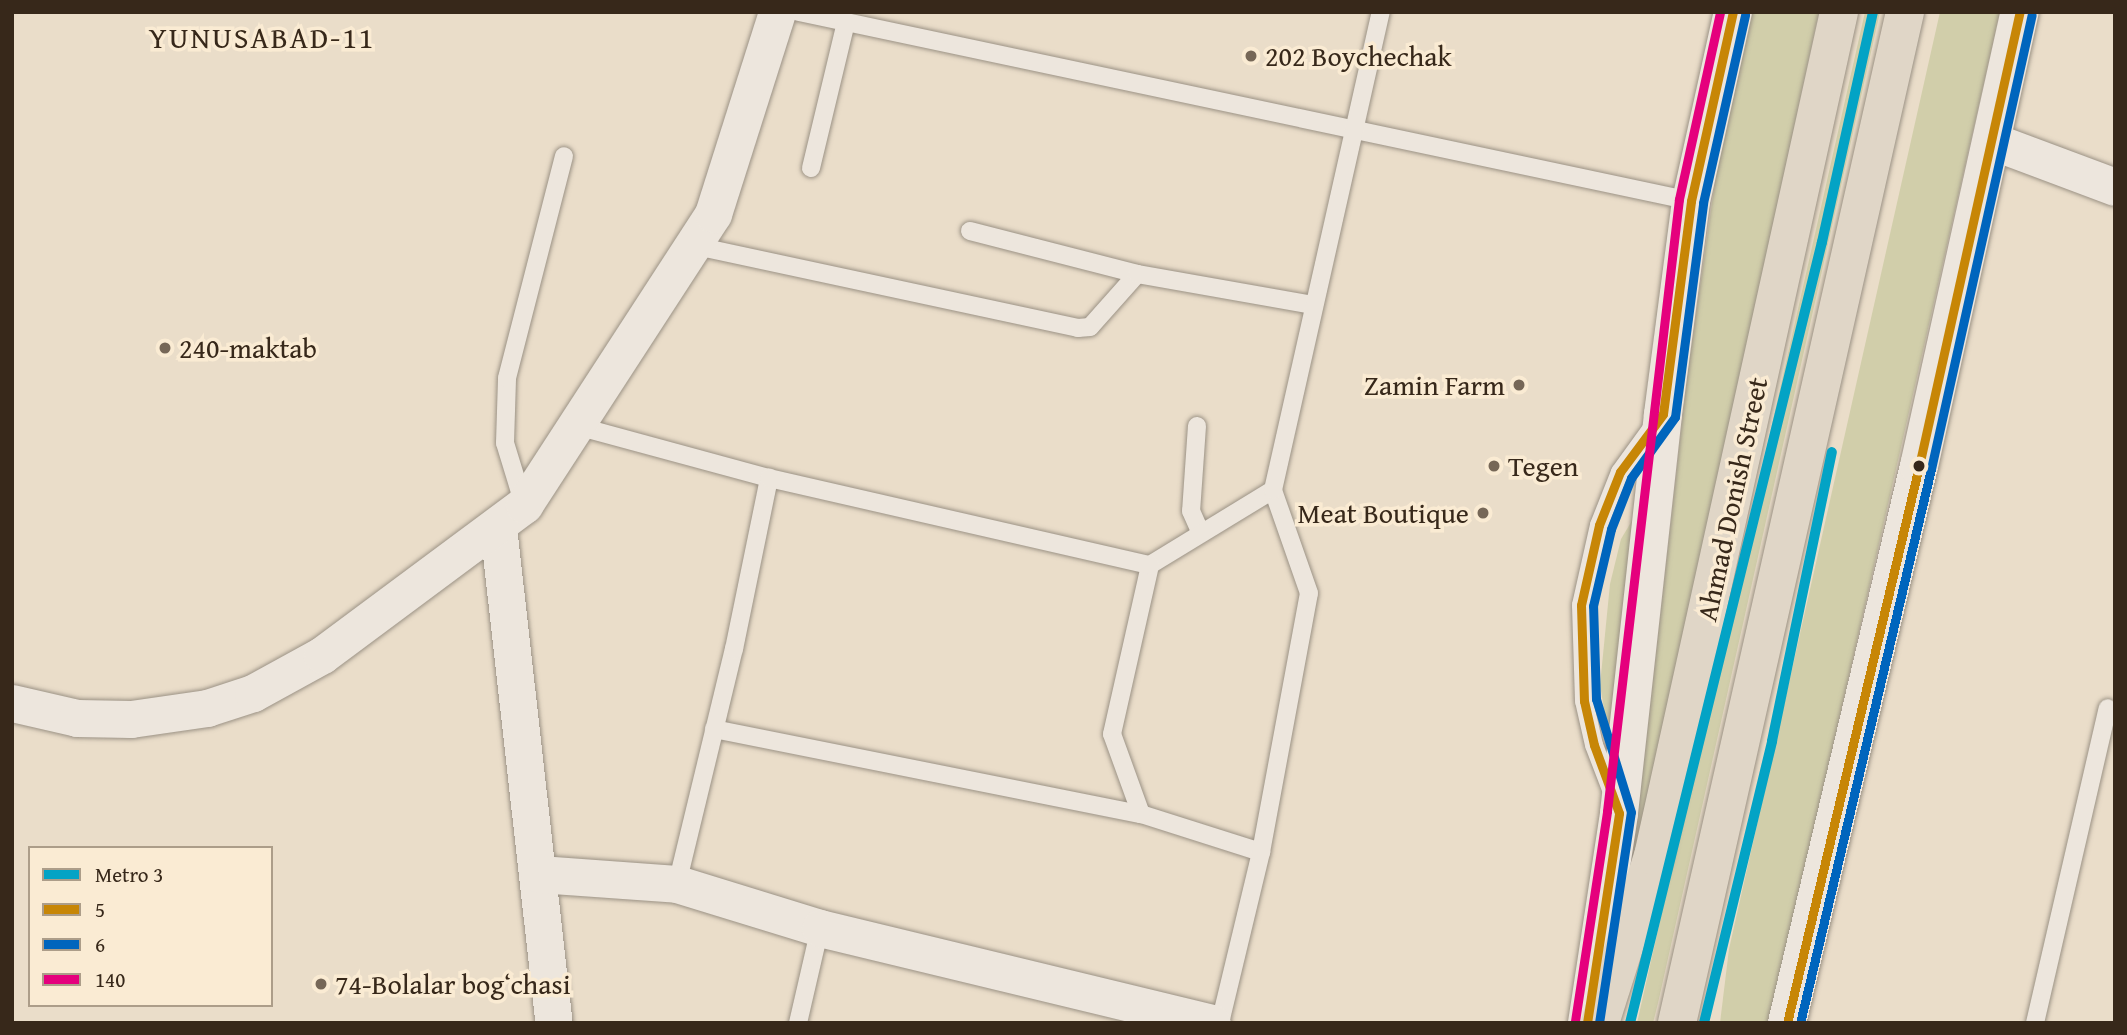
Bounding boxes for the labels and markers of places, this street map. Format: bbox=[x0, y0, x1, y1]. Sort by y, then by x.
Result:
place label: 202 Boychechak bbox=[1265, 39, 1452, 73]
marker: 202 Boychechak bbox=[1243, 48, 1259, 64]
place label: 240-maktab bbox=[179, 331, 317, 365]
marker: 240-maktab bbox=[157, 340, 173, 356]
place label: Zamin Farm bbox=[1364, 368, 1505, 402]
marker: Zamin Farm bbox=[1511, 377, 1527, 393]
place label: Tegen bbox=[1508, 449, 1579, 483]
marker: Tegen bbox=[1486, 458, 1502, 474]
unlabelled marker bbox=[1912, 459, 1926, 473]
place label: Meat Boutique bbox=[1298, 496, 1469, 530]
marker: Meat Boutique bbox=[1475, 505, 1491, 521]
place label: 74-Bolalar bogʻchasi bbox=[335, 967, 571, 1001]
marker: 74-Bolalar bogʻchasi bbox=[313, 976, 329, 992]

